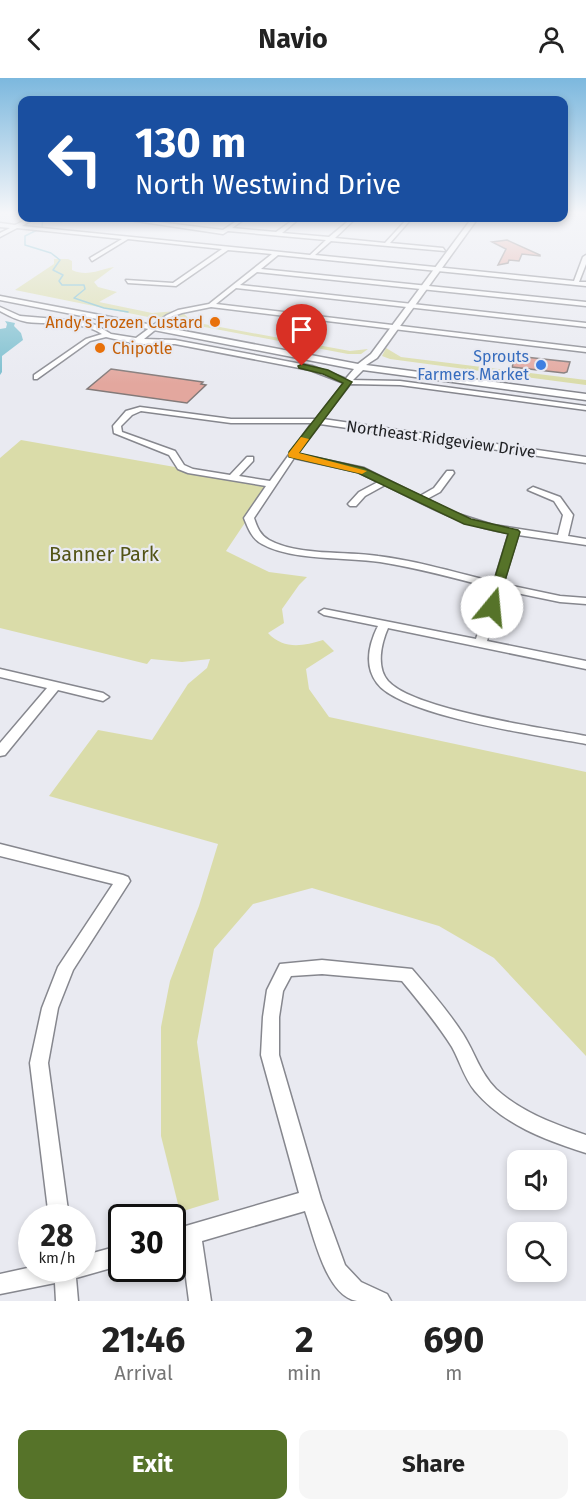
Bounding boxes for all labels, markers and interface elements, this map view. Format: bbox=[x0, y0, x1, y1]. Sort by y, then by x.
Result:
icon: back bbox=[18, 23, 51, 56]
text: Navio bbox=[258, 23, 328, 55]
icon: person bbox=[535, 23, 568, 56]
text: 130 m bbox=[135, 118, 246, 168]
icon: left bbox=[36, 120, 114, 198]
text: North Westwind Drive bbox=[135, 169, 401, 201]
pin bbox=[276, 304, 327, 366]
place label: Andy's Frozen Custard bbox=[45, 313, 203, 332]
icon: arrive bbox=[285, 313, 318, 346]
marker: Andy's Frozen Custard bbox=[208, 315, 222, 329]
place label: Chipotle bbox=[112, 339, 172, 358]
marker: Chipotle bbox=[93, 341, 107, 355]
place label: Sprouts Farmers Market bbox=[417, 347, 529, 384]
marker: Sprouts Farmers Market bbox=[534, 358, 548, 372]
street label: Northeast Ridgeview Drive bbox=[345, 416, 537, 462]
park label: Banner Park bbox=[49, 542, 160, 566]
position arrow bbox=[460, 575, 524, 639]
map controls bbox=[507, 1150, 567, 1282]
button: sound bbox=[507, 1150, 567, 1210]
speed limit sign: 30 bbox=[108, 1204, 186, 1282]
text: 28 bbox=[41, 1218, 73, 1254]
button: search bbox=[507, 1222, 567, 1282]
text: km/h bbox=[38, 1249, 76, 1267]
text: 21:46 bbox=[102, 1318, 185, 1362]
text: 2 bbox=[295, 1318, 314, 1362]
text: 690 bbox=[423, 1318, 484, 1362]
text: Arrival bbox=[114, 1361, 173, 1385]
text: min bbox=[287, 1361, 322, 1385]
text: m bbox=[445, 1361, 462, 1385]
button: Exit bbox=[18, 1430, 287, 1499]
button: Share bbox=[299, 1430, 568, 1499]

